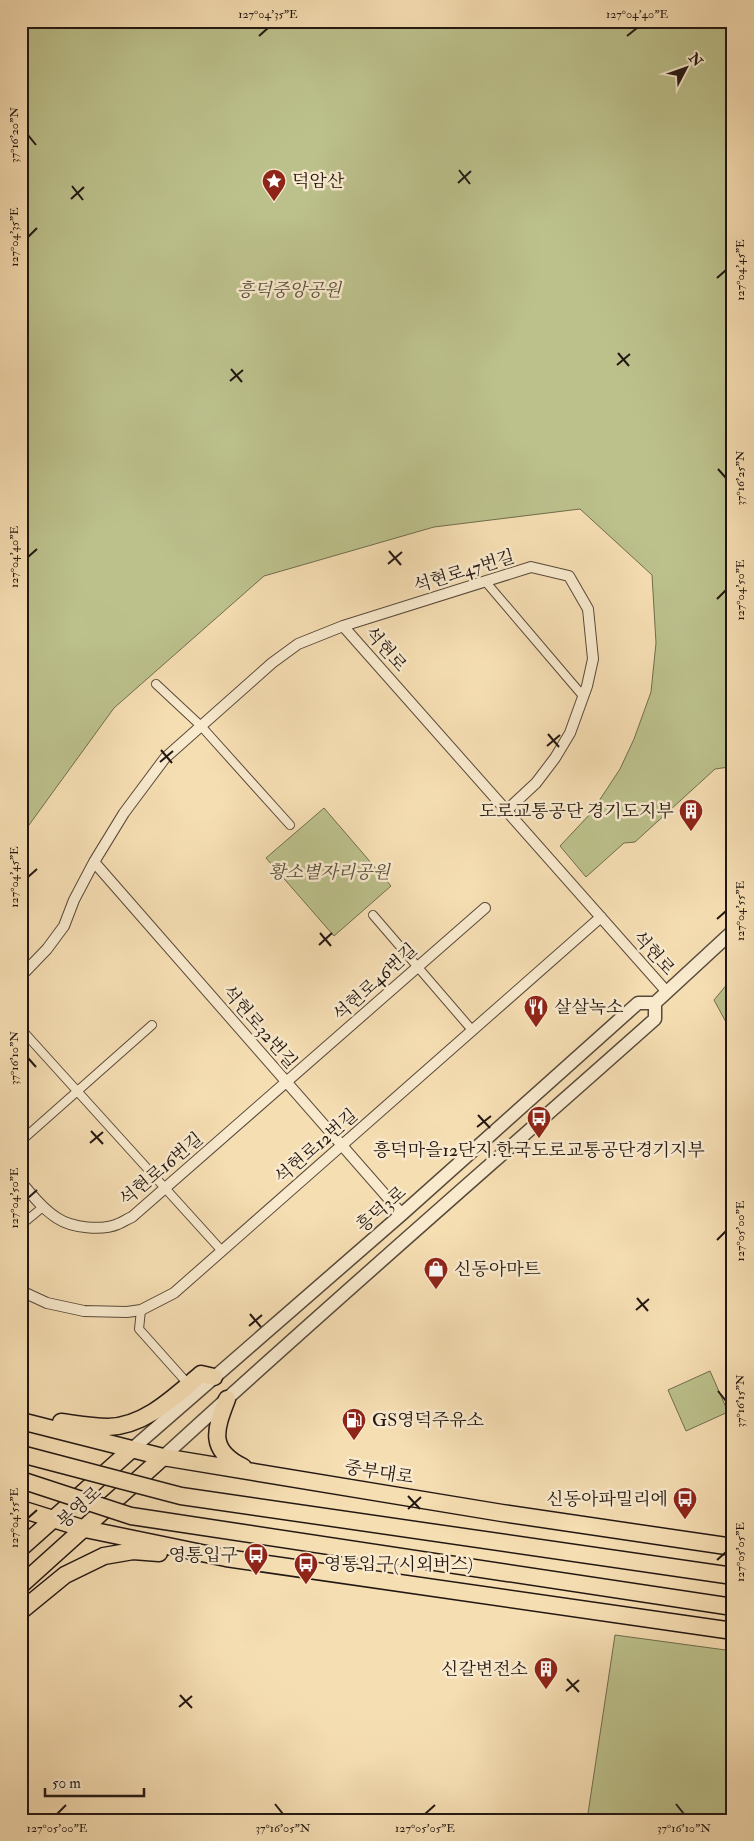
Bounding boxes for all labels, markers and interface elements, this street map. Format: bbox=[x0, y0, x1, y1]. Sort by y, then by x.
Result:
text: 127°04'35"E bbox=[238, 7, 298, 22]
text: 127°04'40"E bbox=[606, 7, 668, 22]
north arrow bbox=[662, 42, 712, 92]
text: N bbox=[684, 49, 706, 70]
text: 37°16'20"N bbox=[7, 107, 22, 163]
place icon: 덕암산 bbox=[261, 168, 287, 202]
place label: 덕암산 bbox=[292, 170, 345, 193]
text: 127°04'35"E bbox=[7, 207, 22, 267]
text: 127°04'45"E bbox=[733, 239, 748, 301]
park label: 흥덕중앙공원 bbox=[237, 279, 343, 302]
text: 37°16'25"N bbox=[733, 450, 748, 506]
text: 127°04'40"E bbox=[7, 526, 22, 588]
street label: 석현로47번길 bbox=[411, 545, 517, 598]
text: 127°04'50"E bbox=[733, 559, 748, 620]
street label: 석현로 bbox=[360, 622, 411, 677]
building icon: 도로교통공단 경기도지부 bbox=[678, 798, 704, 832]
place label: 도로교통공단 경기도지부 bbox=[479, 800, 674, 823]
text: 127°04'45"E bbox=[7, 846, 22, 908]
park label: 황소별자리공원 bbox=[268, 861, 391, 884]
text: 127°04'55"E bbox=[733, 881, 748, 941]
street label: 석현로 bbox=[628, 926, 680, 980]
street label: 석현로46번길 bbox=[328, 938, 422, 1026]
street label: 석현로32번길 bbox=[217, 981, 302, 1074]
restaurant icon: 살살녹소 bbox=[523, 994, 549, 1028]
place label: 살살녹소 bbox=[554, 996, 624, 1019]
text: 37°16'10"N bbox=[7, 1031, 22, 1085]
street label: 석현로12번길 bbox=[270, 1104, 363, 1189]
bus stop icon: 흥덕마을12단지.한국도로교통공단경기지부 bbox=[526, 1105, 552, 1139]
street label: 석현로16번길 bbox=[115, 1128, 208, 1211]
place label: 흥덕마을12단지.한국도로교통공단경기지부 bbox=[373, 1139, 705, 1162]
text: 127°04'50"E bbox=[7, 1167, 22, 1228]
street label: 흥덕3로 bbox=[351, 1181, 411, 1237]
text: 127°05'00"E bbox=[733, 1200, 748, 1261]
shop icon: 신동아마트 bbox=[423, 1256, 449, 1290]
place label: 신동아마트 bbox=[454, 1258, 542, 1281]
text: 37°16'15"N bbox=[733, 1374, 748, 1428]
fuel station icon: GS영덕주유소 bbox=[341, 1407, 367, 1441]
place label: GS영덕주유소 bbox=[372, 1409, 484, 1432]
street label: 중부대로 bbox=[343, 1456, 415, 1489]
street label: 봉영로 bbox=[52, 1481, 106, 1533]
bus stop icon: 신동아파밀리에 bbox=[672, 1486, 698, 1520]
text: 127°04'55"E bbox=[7, 1488, 22, 1548]
place label: 신동아파밀리에 bbox=[546, 1488, 668, 1511]
text: 127°05'05"E bbox=[733, 1522, 748, 1582]
bus stop icon: 영통입구 bbox=[243, 1542, 269, 1576]
place label: 영통입구 bbox=[168, 1544, 238, 1567]
bus stop icon: 영통입구(시외버스) bbox=[293, 1551, 319, 1585]
place label: 영통입구(시외버스) bbox=[324, 1553, 473, 1576]
building icon: 신갈변전소 bbox=[533, 1656, 559, 1690]
place label: 신갈변전소 bbox=[441, 1658, 528, 1681]
scale bar bbox=[45, 1766, 144, 1798]
text: 50 m bbox=[52, 1774, 81, 1793]
text: 127°05'00"E bbox=[27, 1821, 88, 1836]
text: 37°16'05"N bbox=[255, 1821, 311, 1836]
text: 127°05'05"E bbox=[395, 1821, 455, 1836]
text: 37°16'10"N bbox=[657, 1821, 711, 1836]

